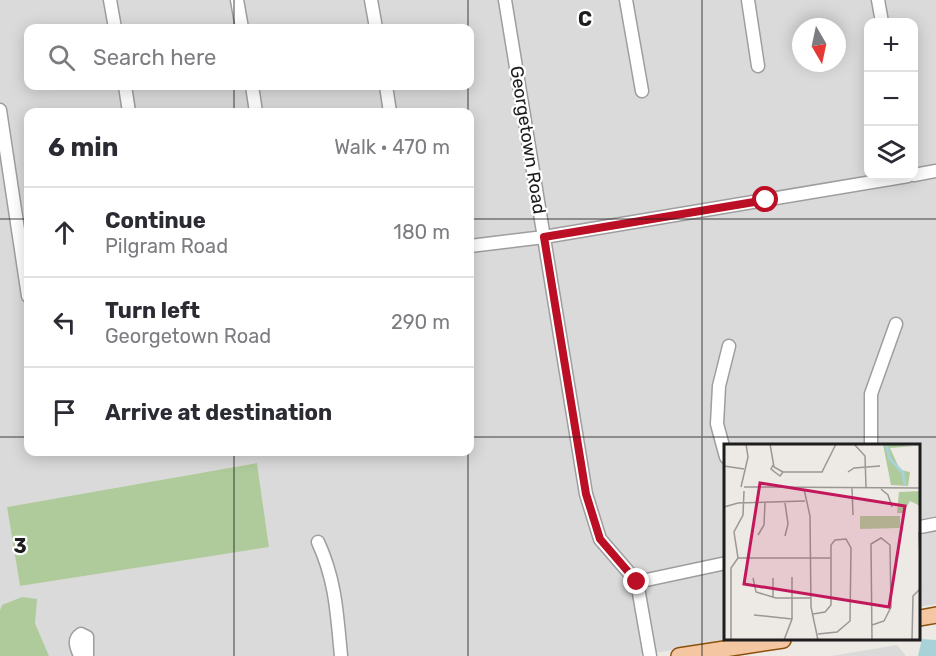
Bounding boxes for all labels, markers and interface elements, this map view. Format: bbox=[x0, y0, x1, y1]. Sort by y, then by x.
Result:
text: C bbox=[578, 7, 592, 31]
north arrow bbox=[792, 18, 846, 72]
map controls bbox=[864, 18, 918, 180]
button: + bbox=[864, 18, 918, 72]
search box bbox=[24, 24, 474, 90]
icon: search bbox=[45, 41, 78, 74]
text: Search here bbox=[93, 44, 216, 71]
street label: Georgetown Road bbox=[505, 64, 551, 216]
button: − bbox=[864, 72, 918, 126]
button: layers bbox=[864, 126, 918, 180]
text: 6 min bbox=[48, 132, 118, 163]
text: Walk · 470 m bbox=[334, 135, 450, 159]
route start bbox=[752, 186, 778, 212]
text: Continue bbox=[105, 207, 206, 234]
icon: ahead bbox=[48, 216, 81, 249]
text: 180 m bbox=[393, 220, 450, 244]
text: Pilgram Road bbox=[105, 234, 228, 258]
text: Turn left bbox=[105, 297, 200, 324]
icon: left bbox=[48, 306, 81, 339]
text: 290 m bbox=[391, 310, 450, 334]
text: Georgetown Road bbox=[105, 324, 271, 348]
icon: arrive bbox=[48, 396, 81, 429]
text: Arrive at destination bbox=[105, 399, 332, 426]
inset map bbox=[724, 444, 921, 641]
text: 3 bbox=[13, 534, 27, 558]
route end bbox=[623, 568, 649, 594]

